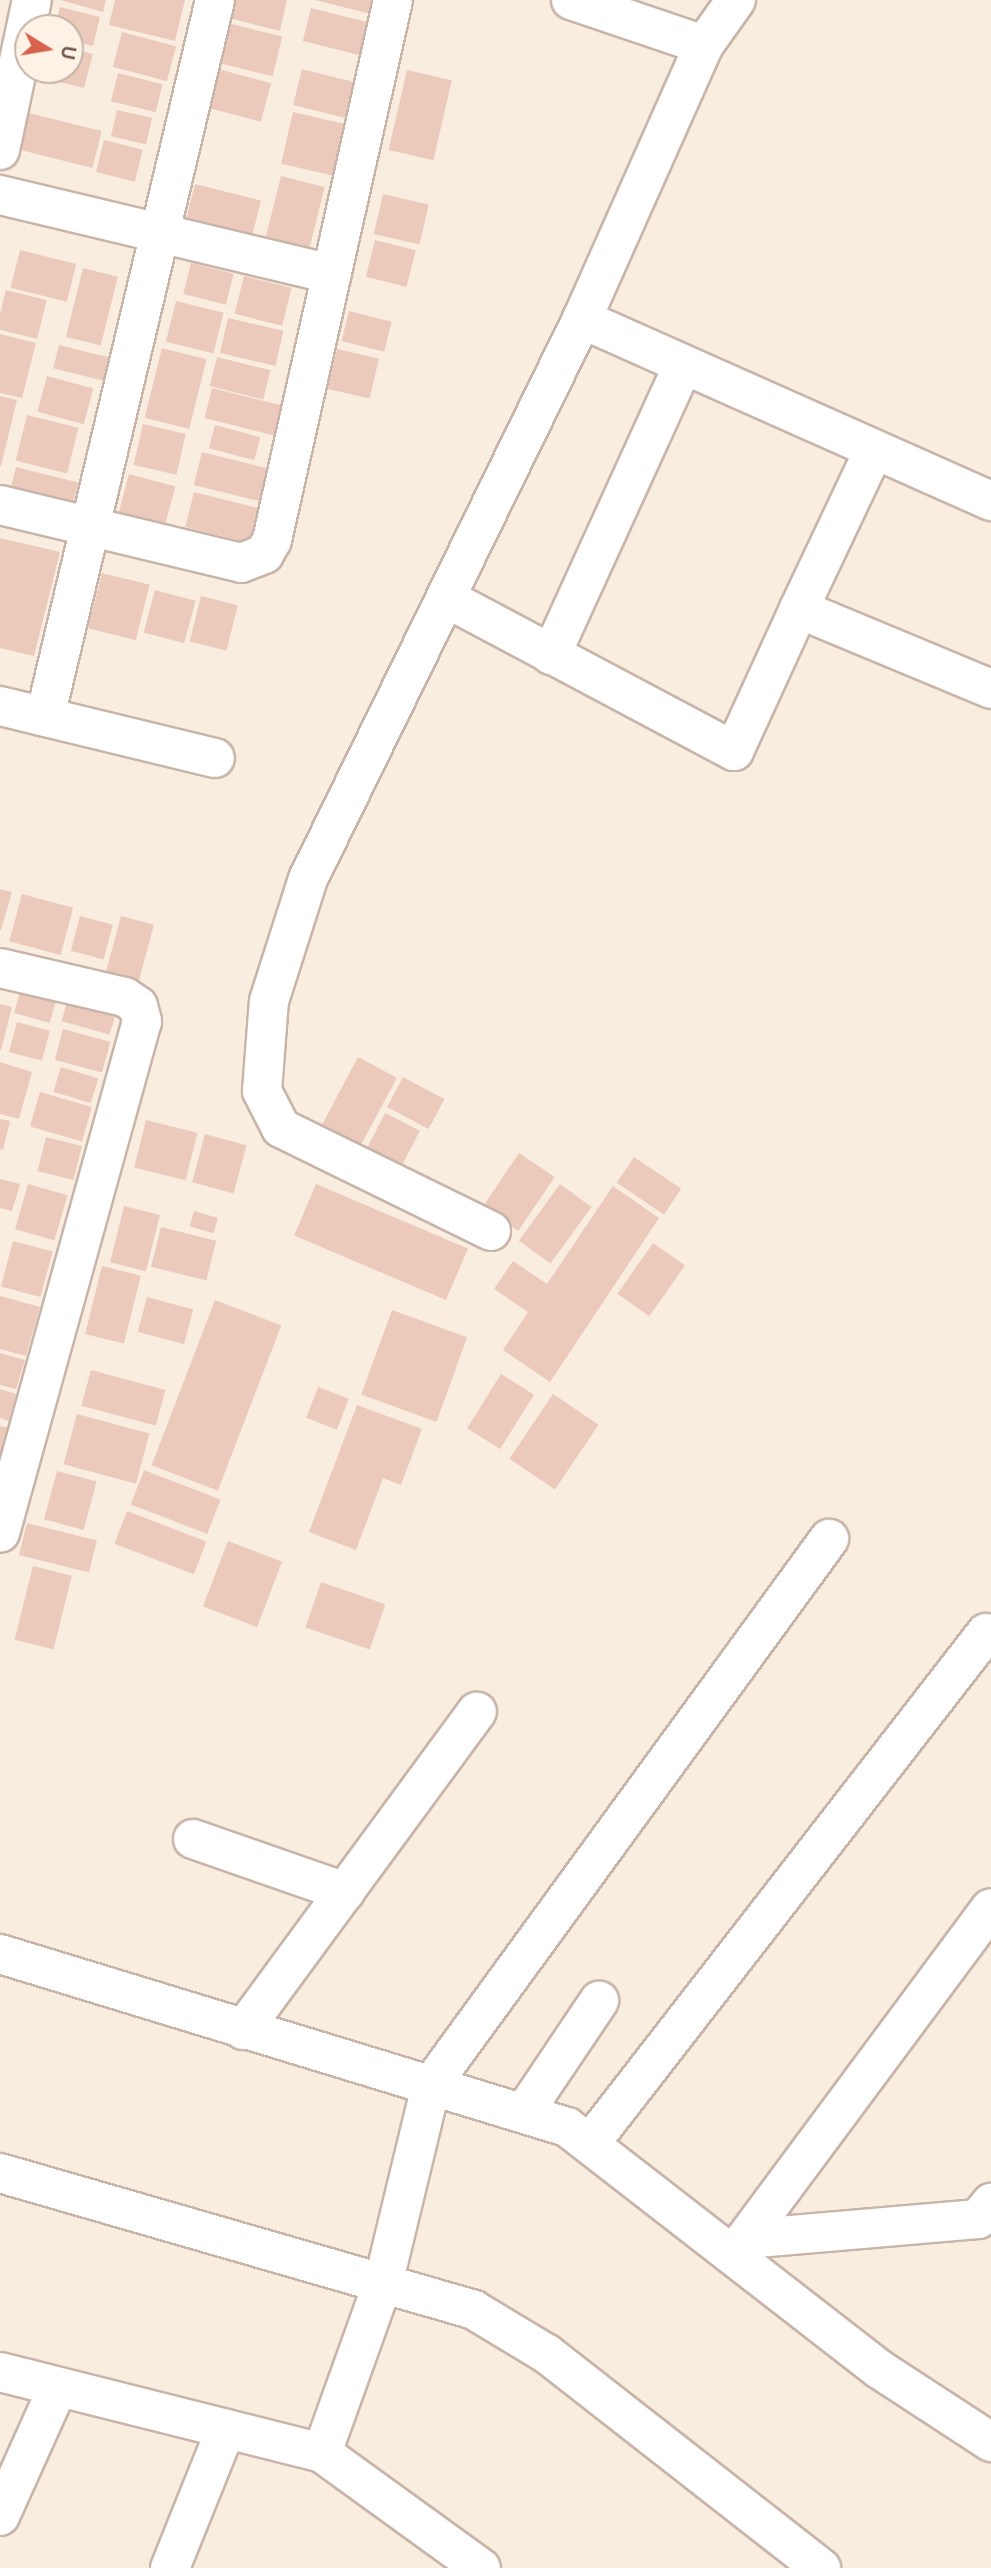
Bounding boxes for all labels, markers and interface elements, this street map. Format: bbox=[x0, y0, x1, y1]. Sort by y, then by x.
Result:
north arrow bbox=[14, 14, 84, 84]
text: U bbox=[56, 44, 81, 61]

